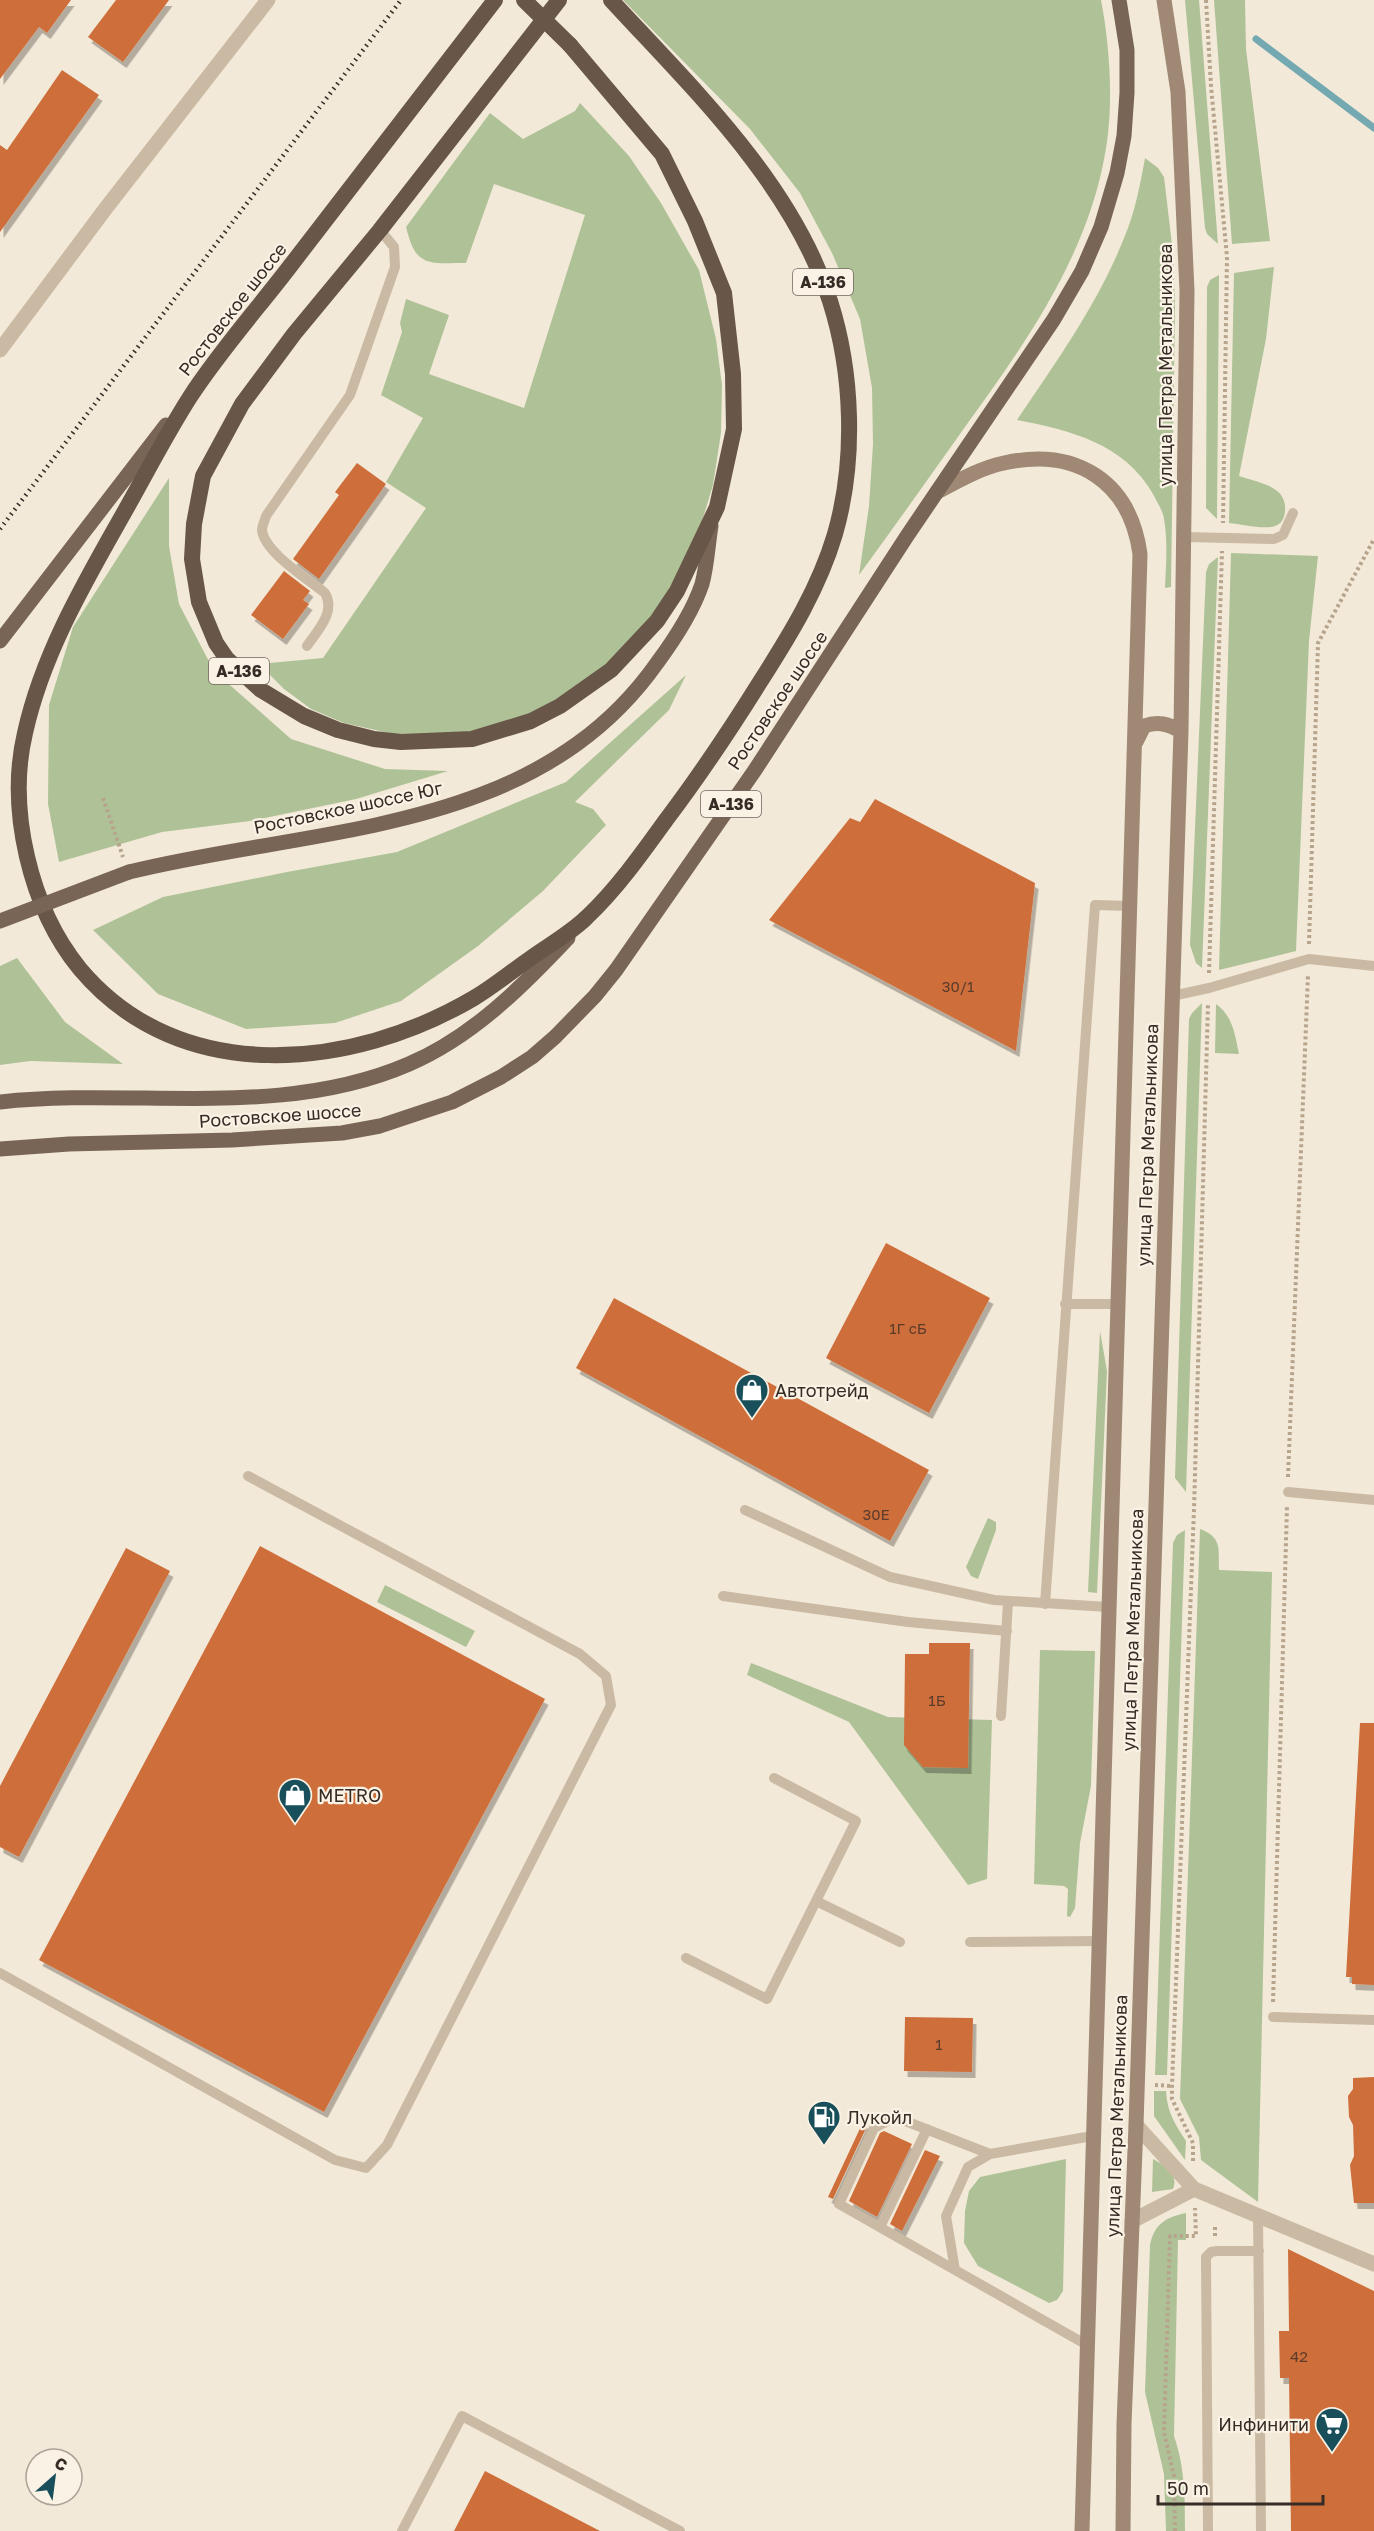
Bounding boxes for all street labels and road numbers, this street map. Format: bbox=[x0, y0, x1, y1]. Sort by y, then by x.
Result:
street label: Ростовское шоссе bbox=[173, 238, 291, 380]
street label: улица Петра Метальникова bbox=[1154, 244, 1176, 487]
road number: А-136 bbox=[793, 269, 853, 295]
street label: Ростовское шоссе bbox=[722, 626, 832, 774]
road number: А-136 bbox=[209, 658, 269, 684]
street label: Ростовское шоссе Юг bbox=[251, 776, 445, 838]
road number: А-136 bbox=[701, 791, 761, 817]
street label: улица Петра Метальникова bbox=[1132, 1023, 1162, 1267]
street label: Ростовское шоссе bbox=[198, 1098, 362, 1132]
street label: улица Петра Метальникова bbox=[1117, 1508, 1147, 1752]
street label: улица Петра Метальникова bbox=[1101, 1994, 1131, 2238]

